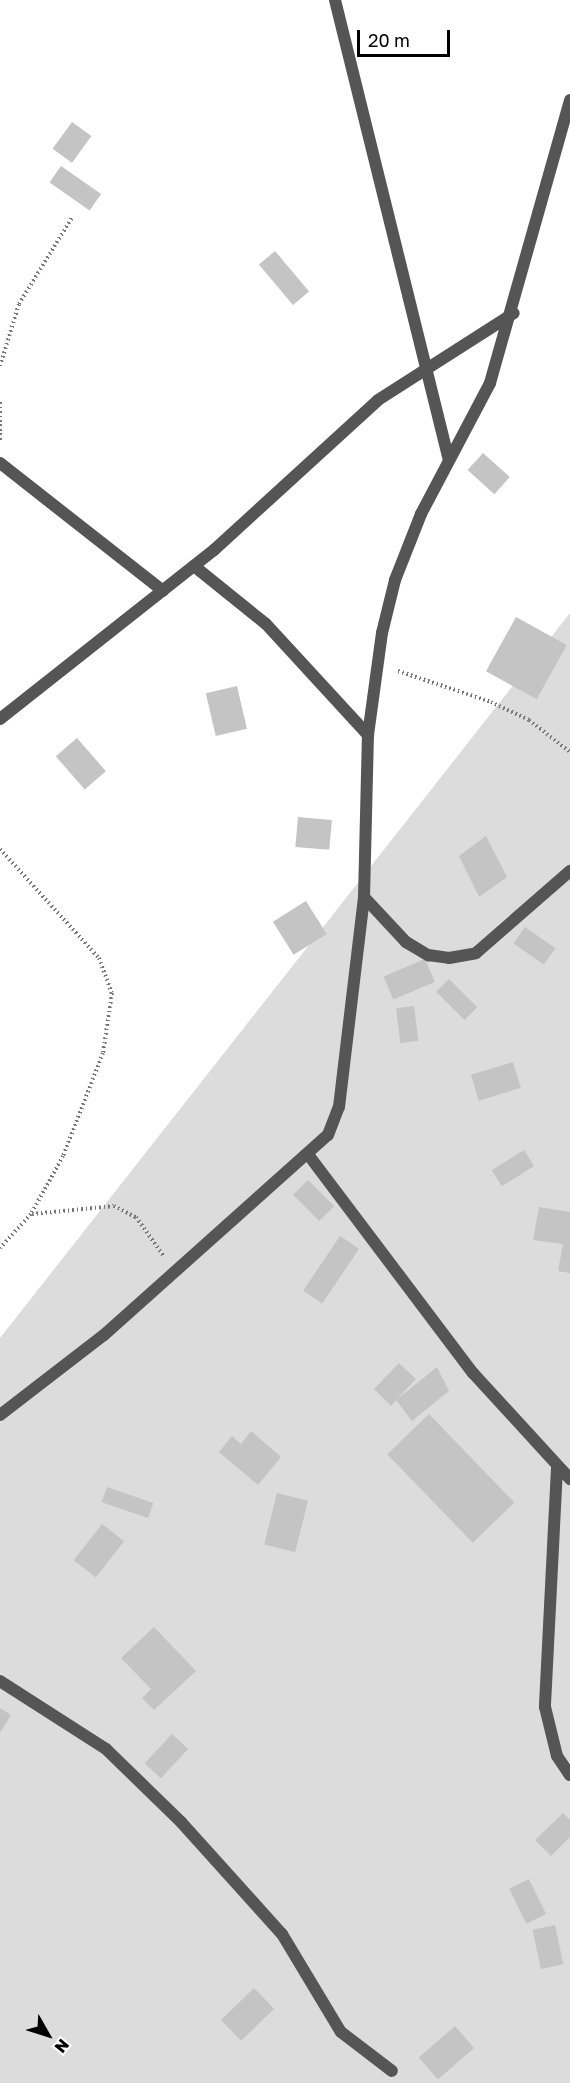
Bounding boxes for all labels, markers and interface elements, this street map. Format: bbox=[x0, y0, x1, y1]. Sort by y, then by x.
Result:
scale bar bbox=[360, 18, 453, 56]
text: 20 m bbox=[368, 29, 410, 51]
north arrow bbox=[18, 2005, 78, 2065]
text: N bbox=[50, 2035, 74, 2057]

